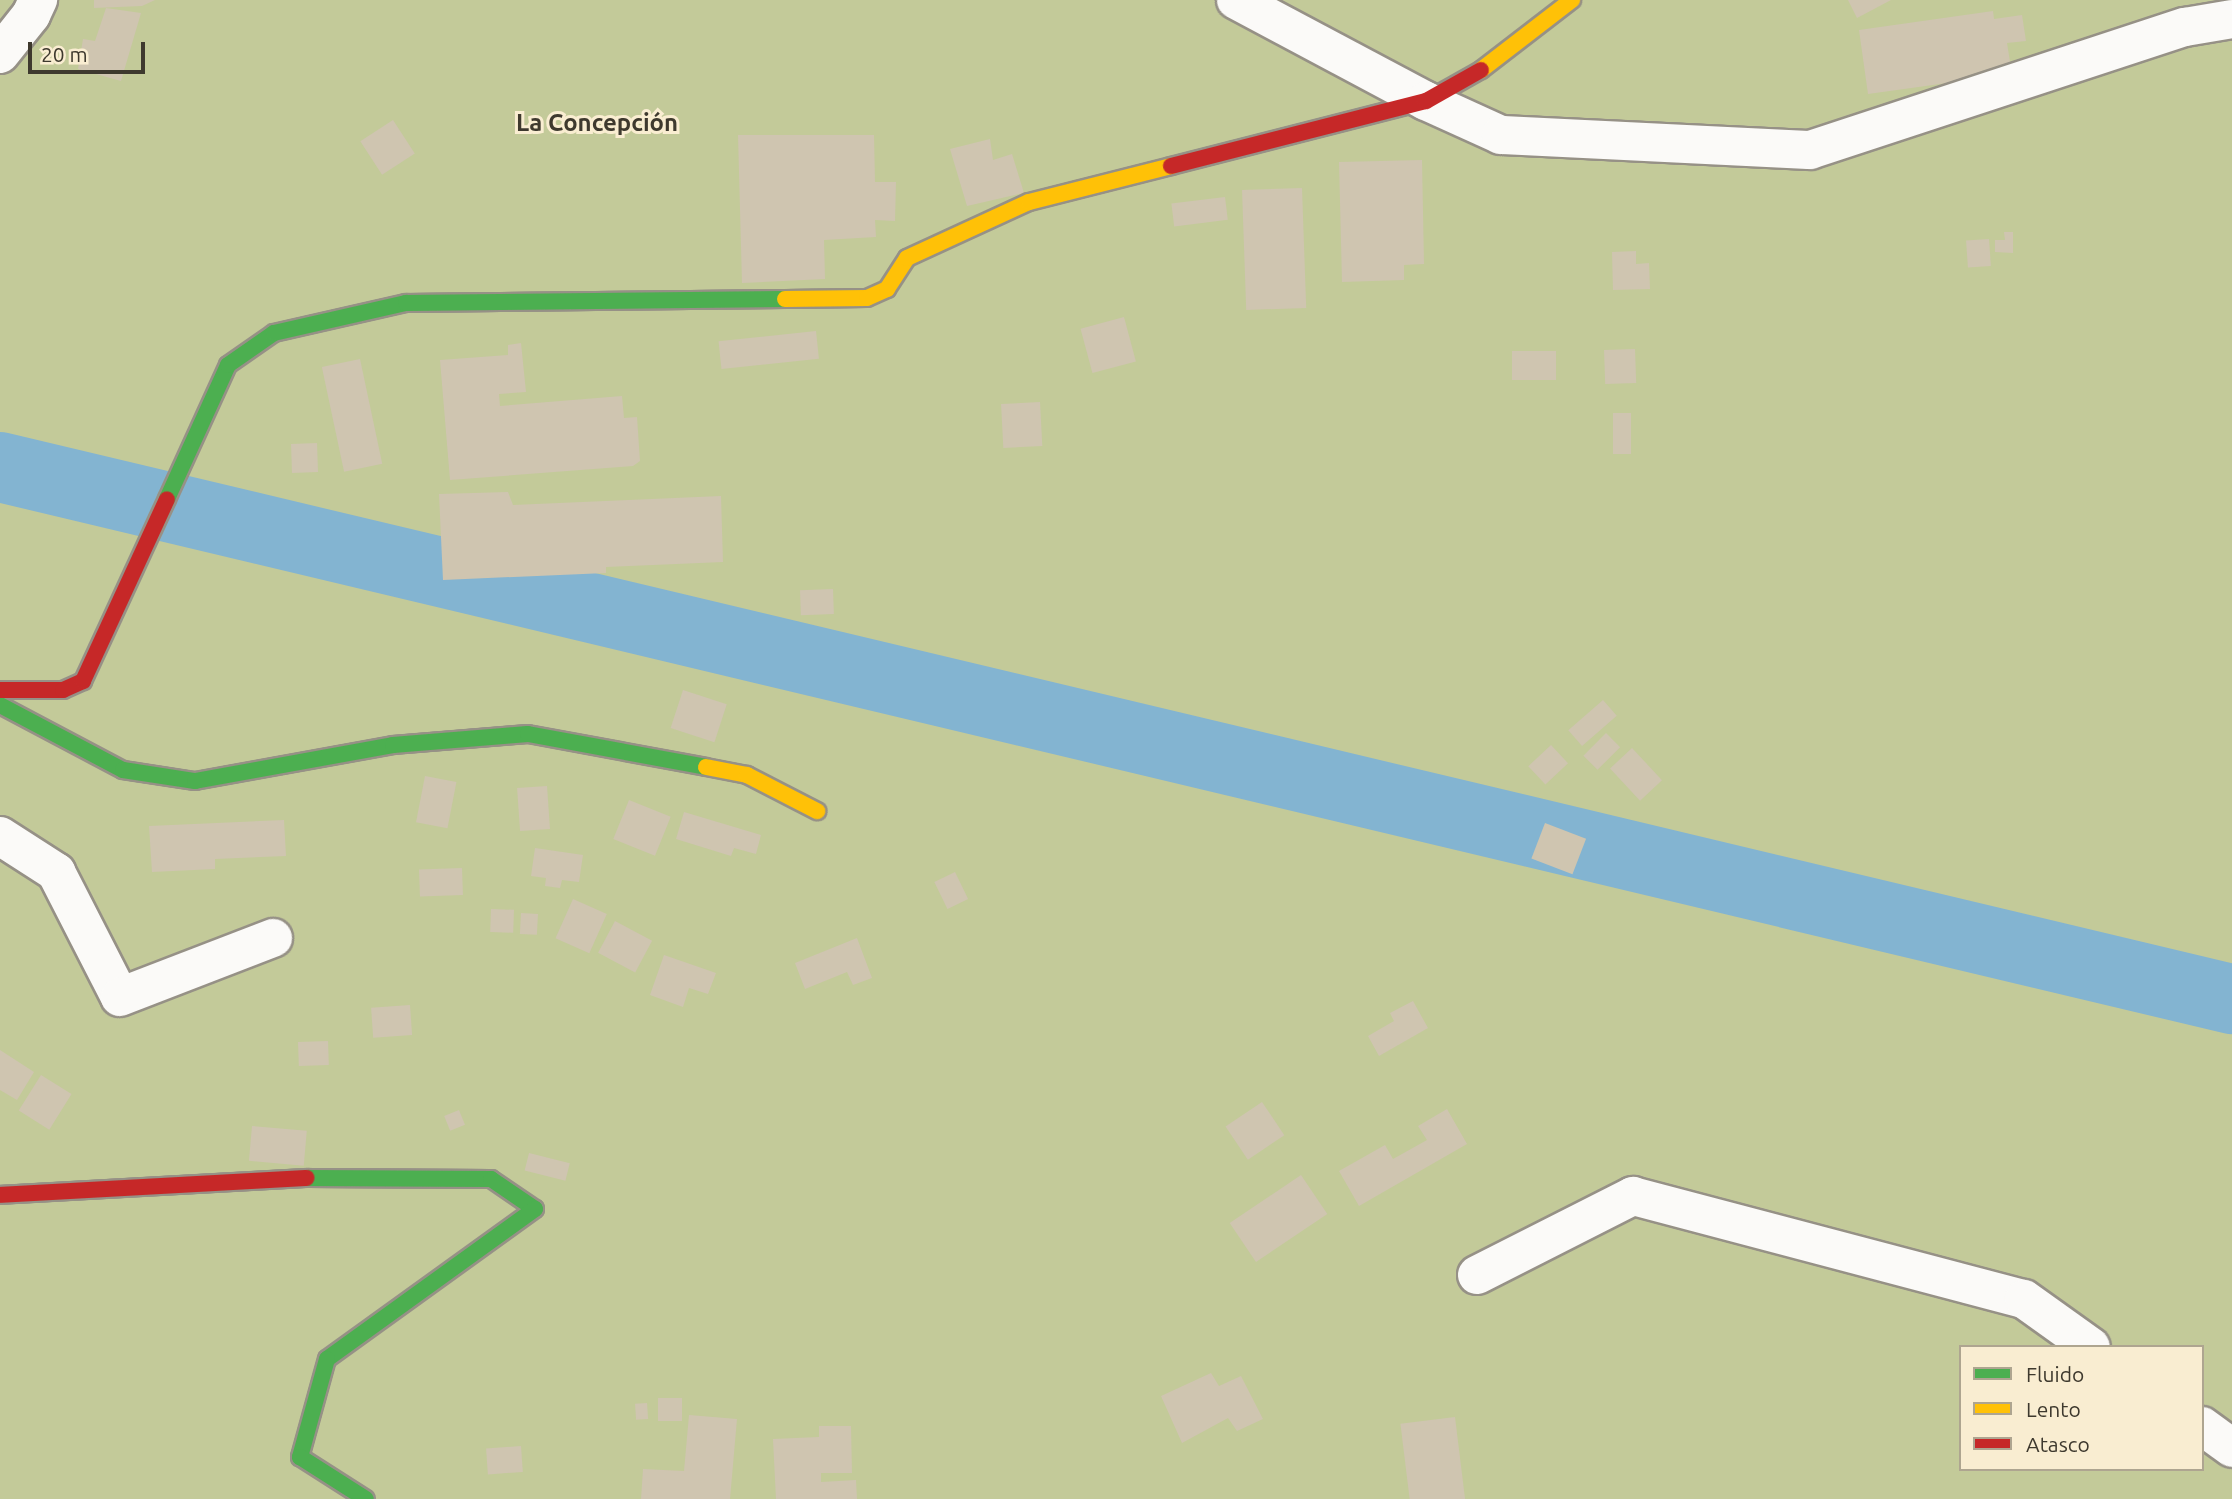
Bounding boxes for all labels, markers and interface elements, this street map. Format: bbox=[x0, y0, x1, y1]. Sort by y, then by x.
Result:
scale bar bbox=[32, 28, 149, 72]
text: 20 m bbox=[41, 42, 88, 66]
district label: La Concepción bbox=[516, 109, 678, 137]
legend bbox=[1959, 1345, 2204, 1471]
text: Fluido bbox=[2026, 1362, 2084, 1386]
text: Lento bbox=[2026, 1397, 2081, 1421]
text: Atasco bbox=[2026, 1432, 2090, 1456]

